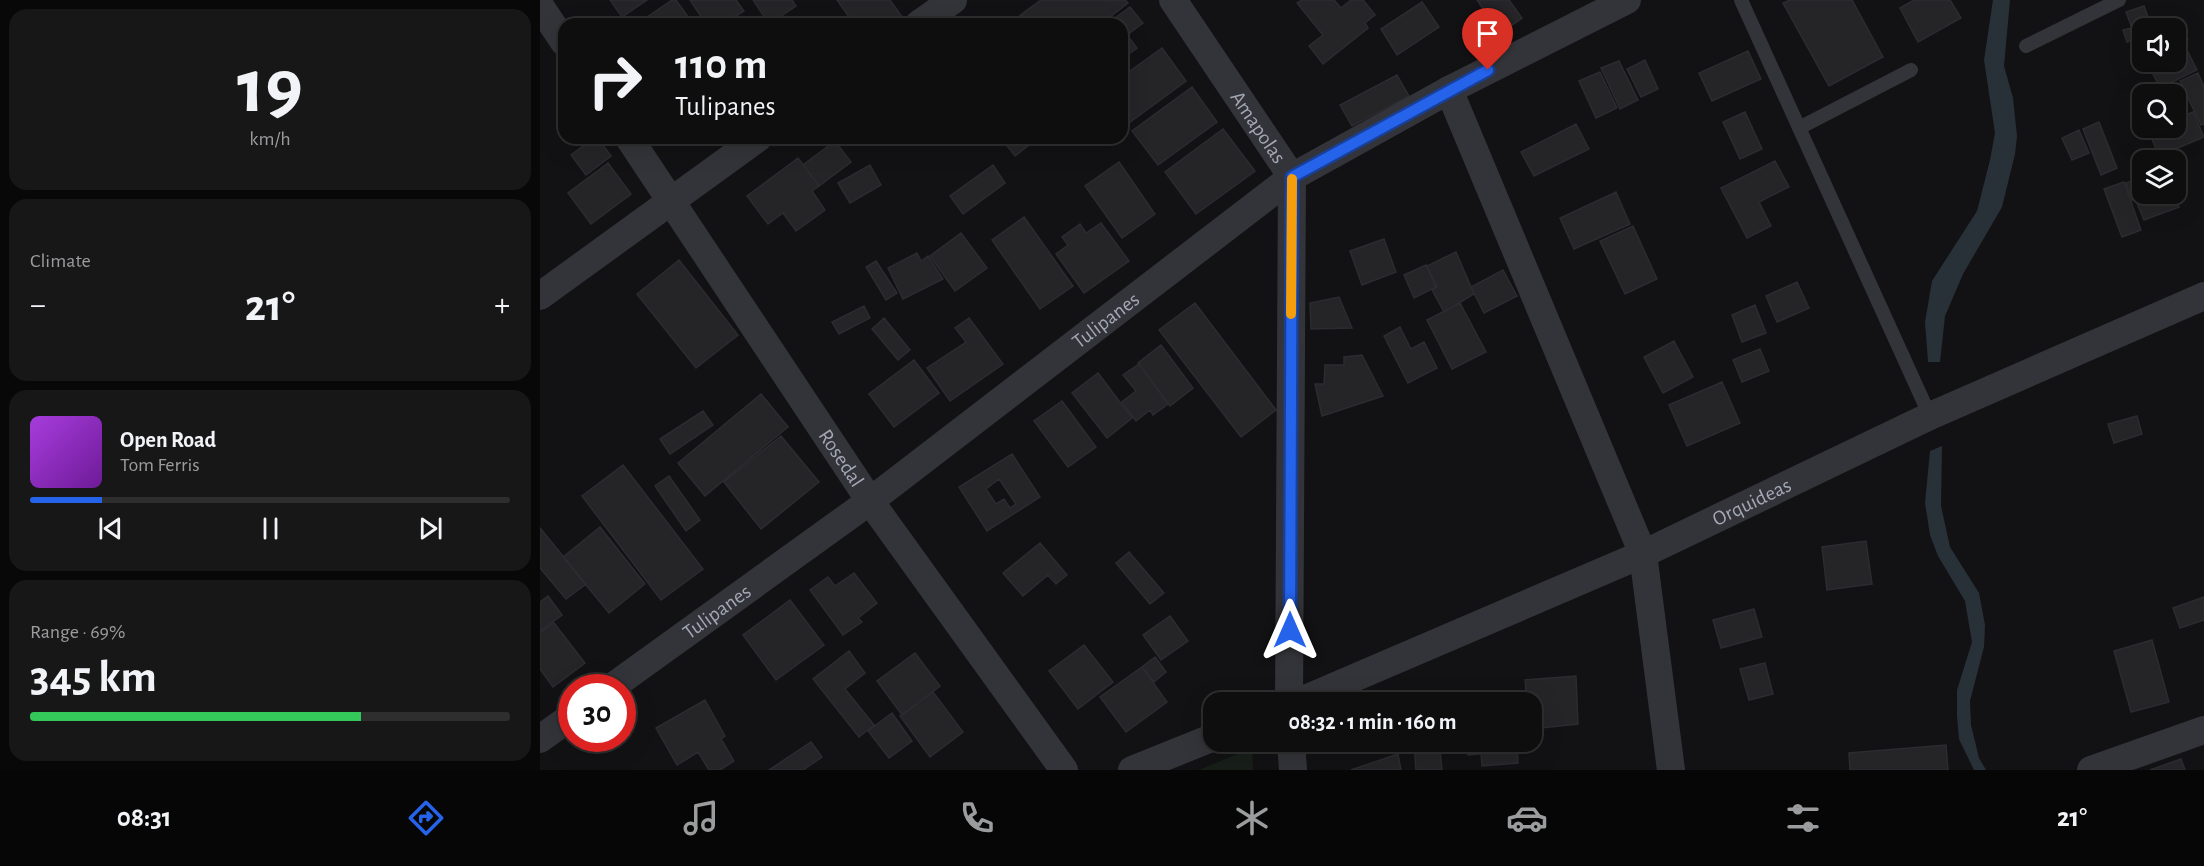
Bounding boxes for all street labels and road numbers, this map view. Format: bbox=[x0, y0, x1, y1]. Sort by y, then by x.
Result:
street label: Amapolas bbox=[1227, 87, 1290, 167]
street label: Tulipanes bbox=[1068, 288, 1143, 352]
street label: Rosedal bbox=[815, 425, 868, 491]
street label: Orquideas bbox=[1709, 474, 1794, 530]
street label: Tulipanes bbox=[679, 580, 755, 643]

